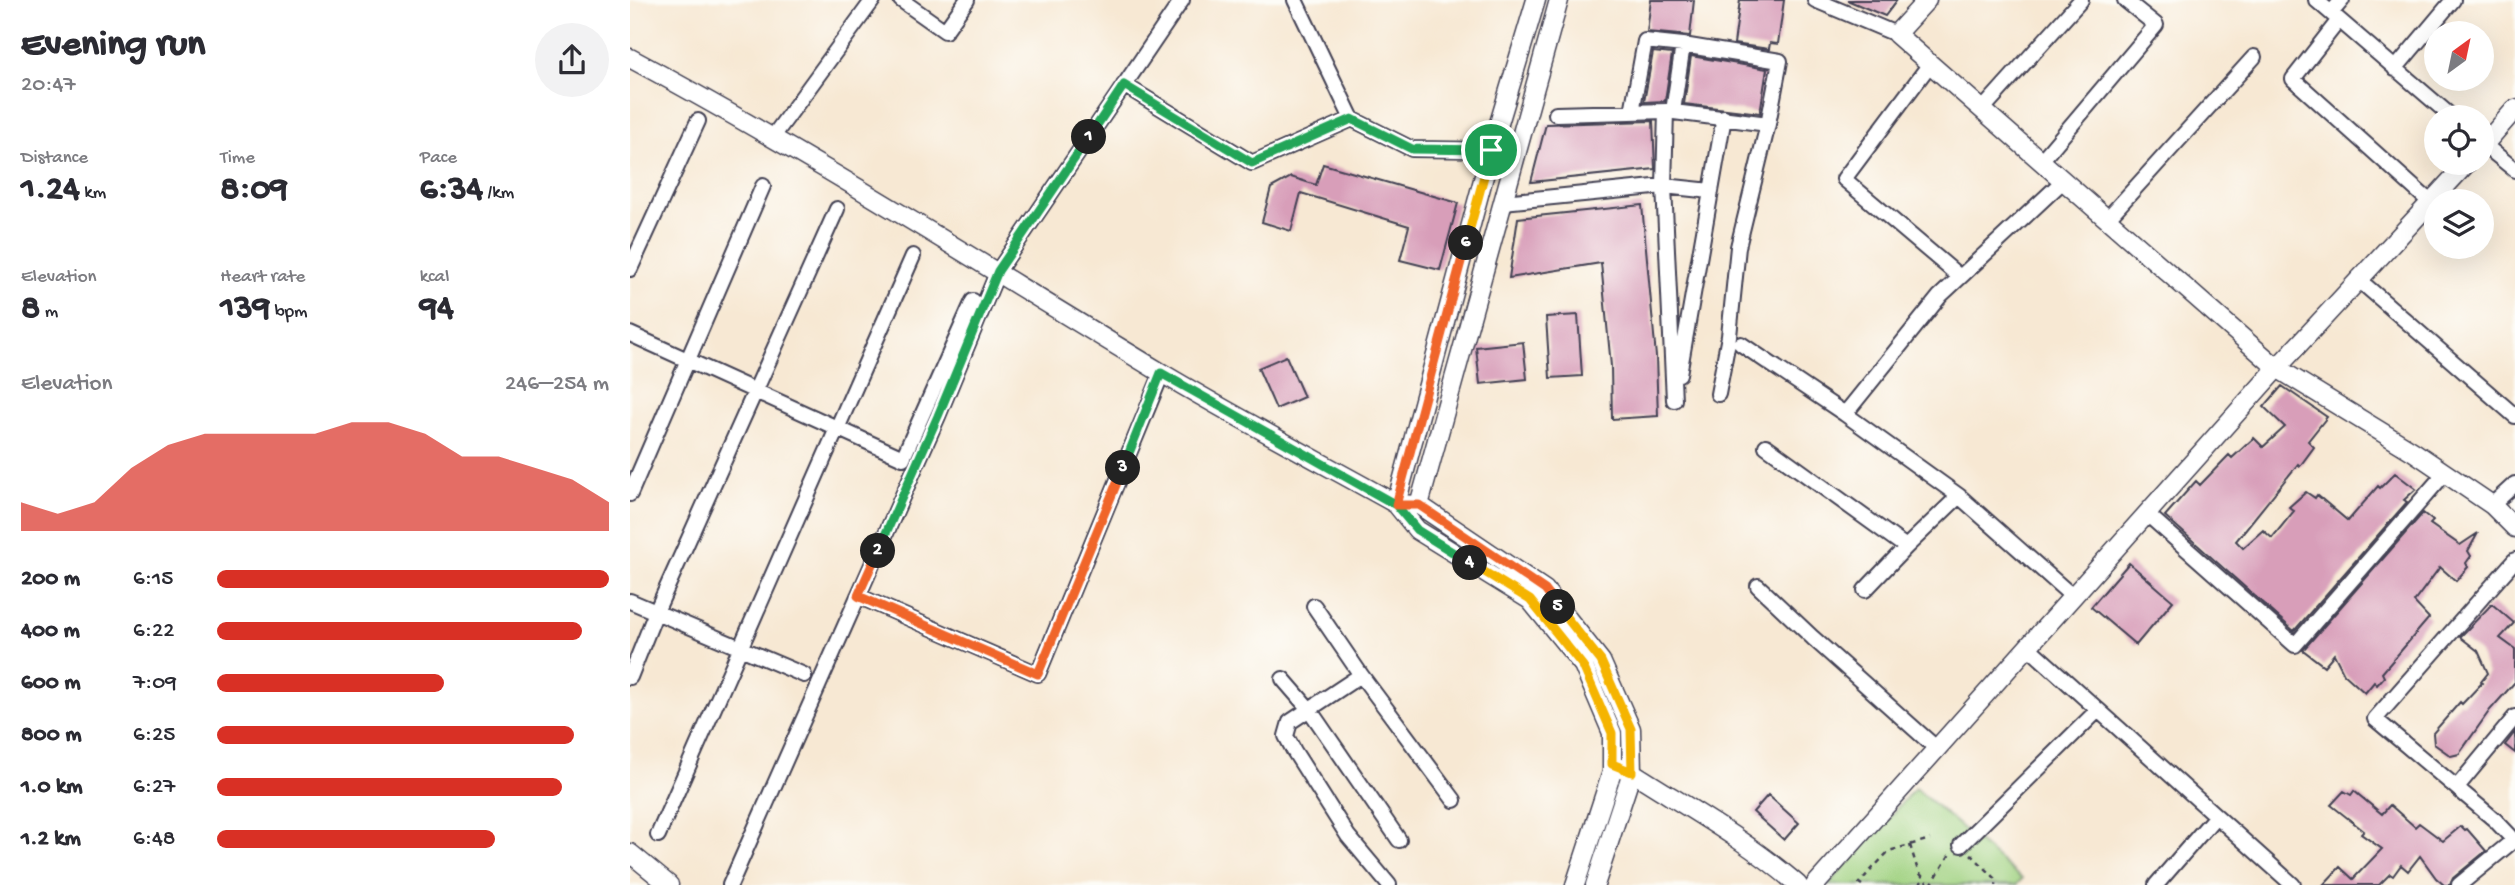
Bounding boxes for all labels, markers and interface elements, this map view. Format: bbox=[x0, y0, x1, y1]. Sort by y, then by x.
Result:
north arrow bbox=[2424, 21, 2494, 91]
map controls bbox=[2424, 21, 2494, 259]
button: share bbox=[535, 23, 609, 97]
text: Evening run bbox=[21, 24, 205, 68]
text: 20:47 bbox=[21, 72, 75, 99]
button: locate bbox=[2424, 105, 2494, 175]
pin: 1 bbox=[1072, 120, 1106, 154]
pin bbox=[1461, 120, 1521, 180]
text: 1 bbox=[1085, 125, 1092, 148]
icon: arrive bbox=[1472, 131, 1510, 169]
text: Distance bbox=[21, 147, 88, 170]
text: Time bbox=[220, 147, 255, 170]
text: Pace bbox=[420, 147, 457, 170]
text: 1.24 bbox=[21, 170, 80, 211]
text: 8:09 bbox=[220, 170, 288, 211]
text: 6:34 bbox=[420, 170, 483, 211]
text: km bbox=[80, 182, 106, 205]
text: /km bbox=[483, 182, 514, 205]
button: layers bbox=[2424, 189, 2494, 259]
pin: 6 bbox=[1448, 226, 1484, 260]
text: 6 bbox=[1461, 231, 1470, 254]
text: Elevation bbox=[21, 266, 97, 289]
text: Heart rate bbox=[220, 266, 305, 289]
text: kcal bbox=[420, 266, 449, 289]
text: 8 bbox=[21, 289, 40, 330]
text: 139 bbox=[220, 289, 270, 330]
text: 94 bbox=[420, 289, 454, 330]
text: m bbox=[40, 301, 58, 324]
text: bpm bbox=[270, 301, 308, 324]
text: Elevation bbox=[21, 371, 112, 398]
text: 246–254 m bbox=[505, 371, 609, 398]
pin: 3 bbox=[1106, 450, 1140, 486]
text: 3 bbox=[1118, 456, 1127, 479]
pin: 2 bbox=[860, 534, 896, 568]
text: 2 bbox=[873, 539, 882, 562]
pin: 4 bbox=[1452, 546, 1488, 580]
text: 4 bbox=[1465, 551, 1474, 574]
text: 200 m bbox=[21, 566, 80, 593]
text: 6:15 bbox=[133, 566, 173, 593]
pin: 5 bbox=[1541, 590, 1576, 624]
text: 5 bbox=[1553, 595, 1563, 618]
text: 400 m bbox=[21, 618, 80, 645]
text: 6:22 bbox=[133, 618, 174, 645]
text: 600 m bbox=[21, 670, 81, 697]
text: 7:09 bbox=[133, 670, 177, 697]
text: 800 m bbox=[21, 722, 82, 749]
text: 6:25 bbox=[133, 722, 175, 749]
text: 1.0 km bbox=[21, 774, 83, 801]
text: 6:27 bbox=[133, 774, 175, 801]
text: 1.2 km bbox=[21, 826, 81, 853]
text: 6:48 bbox=[133, 826, 175, 853]

